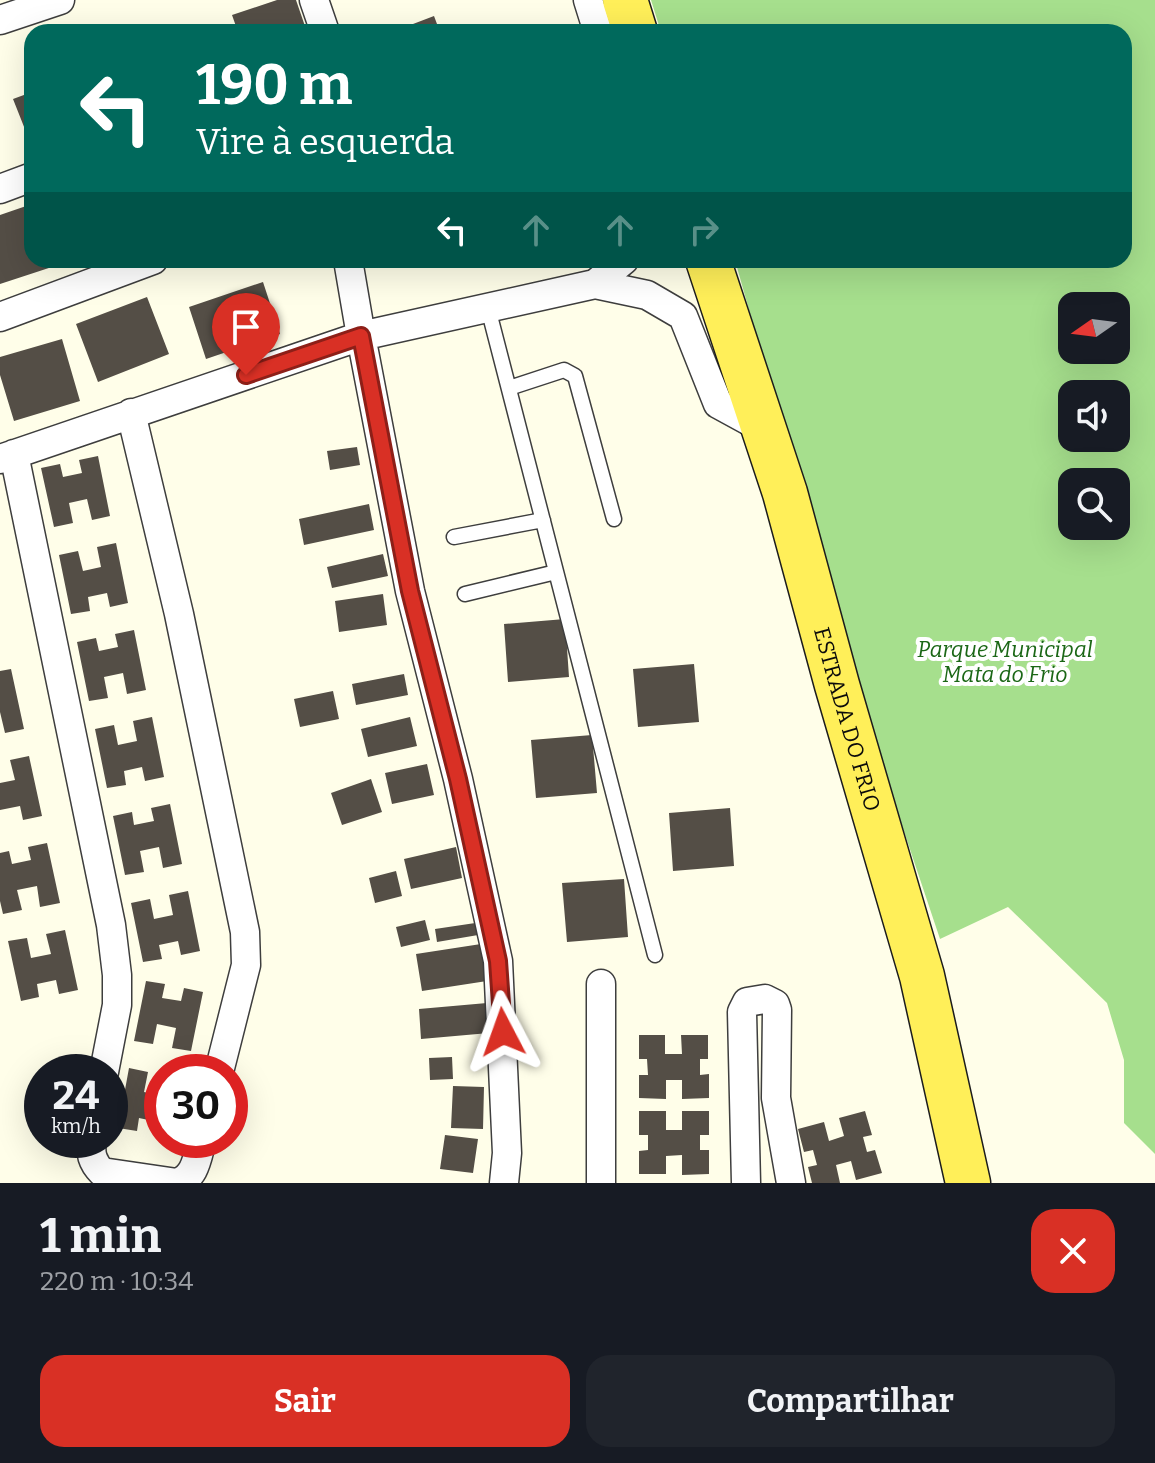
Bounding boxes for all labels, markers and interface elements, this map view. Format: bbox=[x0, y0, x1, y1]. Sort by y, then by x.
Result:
text: 190 m bbox=[196, 52, 352, 119]
icon: left bbox=[64, 56, 168, 160]
text: Vire à esquerda bbox=[196, 120, 454, 164]
icon: left bbox=[430, 208, 474, 252]
icon: ahead bbox=[514, 208, 558, 252]
icon: ahead bbox=[598, 208, 642, 252]
icon: right bbox=[682, 208, 726, 252]
north arrow bbox=[1058, 292, 1130, 364]
map controls bbox=[1058, 292, 1130, 540]
pin bbox=[212, 293, 280, 375]
icon: arrive bbox=[224, 305, 268, 349]
button: sound bbox=[1058, 380, 1130, 452]
button: search bbox=[1058, 468, 1130, 540]
street label: ESTRADA DO FRIO bbox=[808, 624, 887, 814]
park label: Parque Municipal Mata do Frio bbox=[917, 636, 1093, 688]
position arrow bbox=[461, 990, 545, 1074]
speed limit sign: 30 bbox=[144, 1054, 248, 1158]
text: 24 bbox=[53, 1072, 99, 1120]
text: km/h bbox=[51, 1114, 101, 1138]
text: 1 min bbox=[40, 1207, 161, 1265]
button: close bbox=[1031, 1209, 1115, 1293]
text: 220 m · 10:34 bbox=[40, 1266, 194, 1297]
button: Sair bbox=[40, 1355, 570, 1447]
button: Compartilhar bbox=[586, 1355, 1115, 1447]

